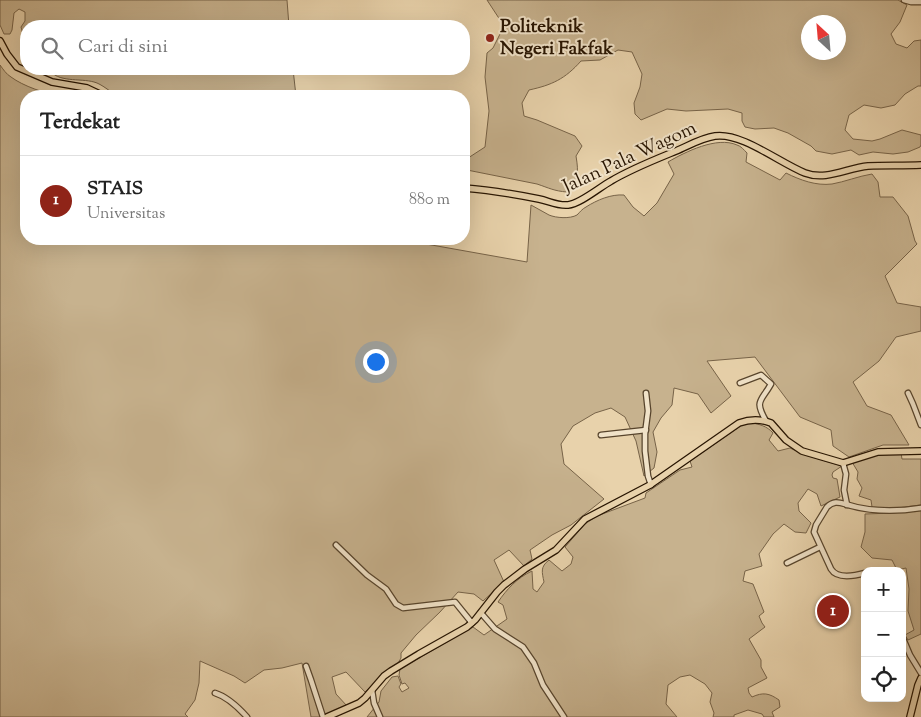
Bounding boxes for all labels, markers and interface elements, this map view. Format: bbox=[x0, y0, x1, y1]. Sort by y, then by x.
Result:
place label: Politeknik Negeri Fakfak bbox=[500, 14, 614, 63]
north arrow bbox=[801, 15, 846, 60]
search box bbox=[20, 20, 470, 75]
marker: Politeknik Negeri Fakfak bbox=[484, 32, 496, 44]
icon: search bbox=[38, 34, 66, 62]
text: Cari di sini bbox=[78, 34, 168, 61]
text: Terdekat bbox=[40, 108, 120, 138]
street label: Jalan Pala Wagom bbox=[558, 115, 702, 201]
text: STAIS bbox=[87, 176, 143, 203]
text: 1 bbox=[53, 189, 59, 212]
text: 880 m bbox=[409, 189, 450, 212]
text: Universitas bbox=[87, 203, 165, 226]
your location bbox=[363, 349, 389, 375]
map controls bbox=[861, 567, 906, 702]
button: + bbox=[861, 567, 906, 612]
pin: 1 bbox=[817, 592, 849, 630]
button: − bbox=[861, 612, 906, 657]
button: locate bbox=[861, 657, 906, 702]

